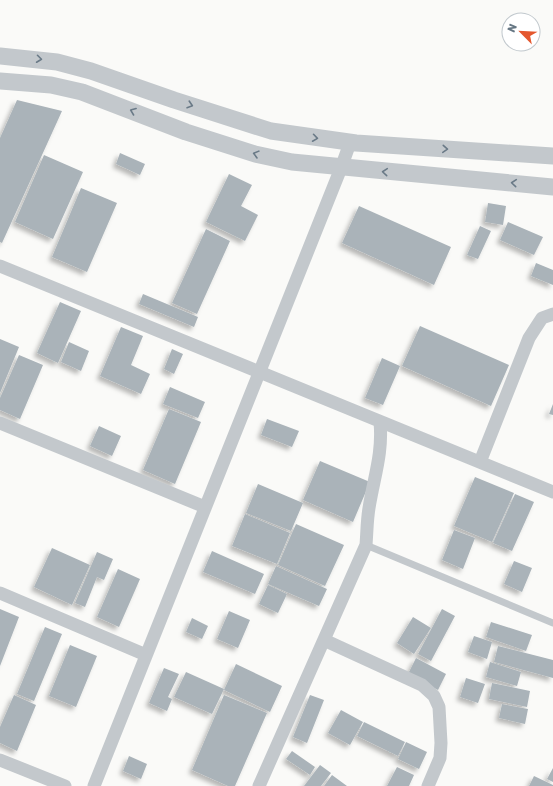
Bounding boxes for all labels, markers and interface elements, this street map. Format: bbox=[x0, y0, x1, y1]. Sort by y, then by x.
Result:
north arrow bbox=[501, 12, 541, 52]
text: N bbox=[505, 22, 520, 34]
one-way arrow bbox=[36, 55, 42, 64]
one-way arrow bbox=[186, 100, 193, 109]
one-way arrow bbox=[130, 108, 137, 116]
one-way arrow bbox=[312, 133, 318, 142]
one-way arrow bbox=[442, 145, 448, 154]
one-way arrow bbox=[253, 150, 260, 159]
one-way arrow bbox=[382, 167, 388, 176]
one-way arrow bbox=[511, 179, 517, 188]

